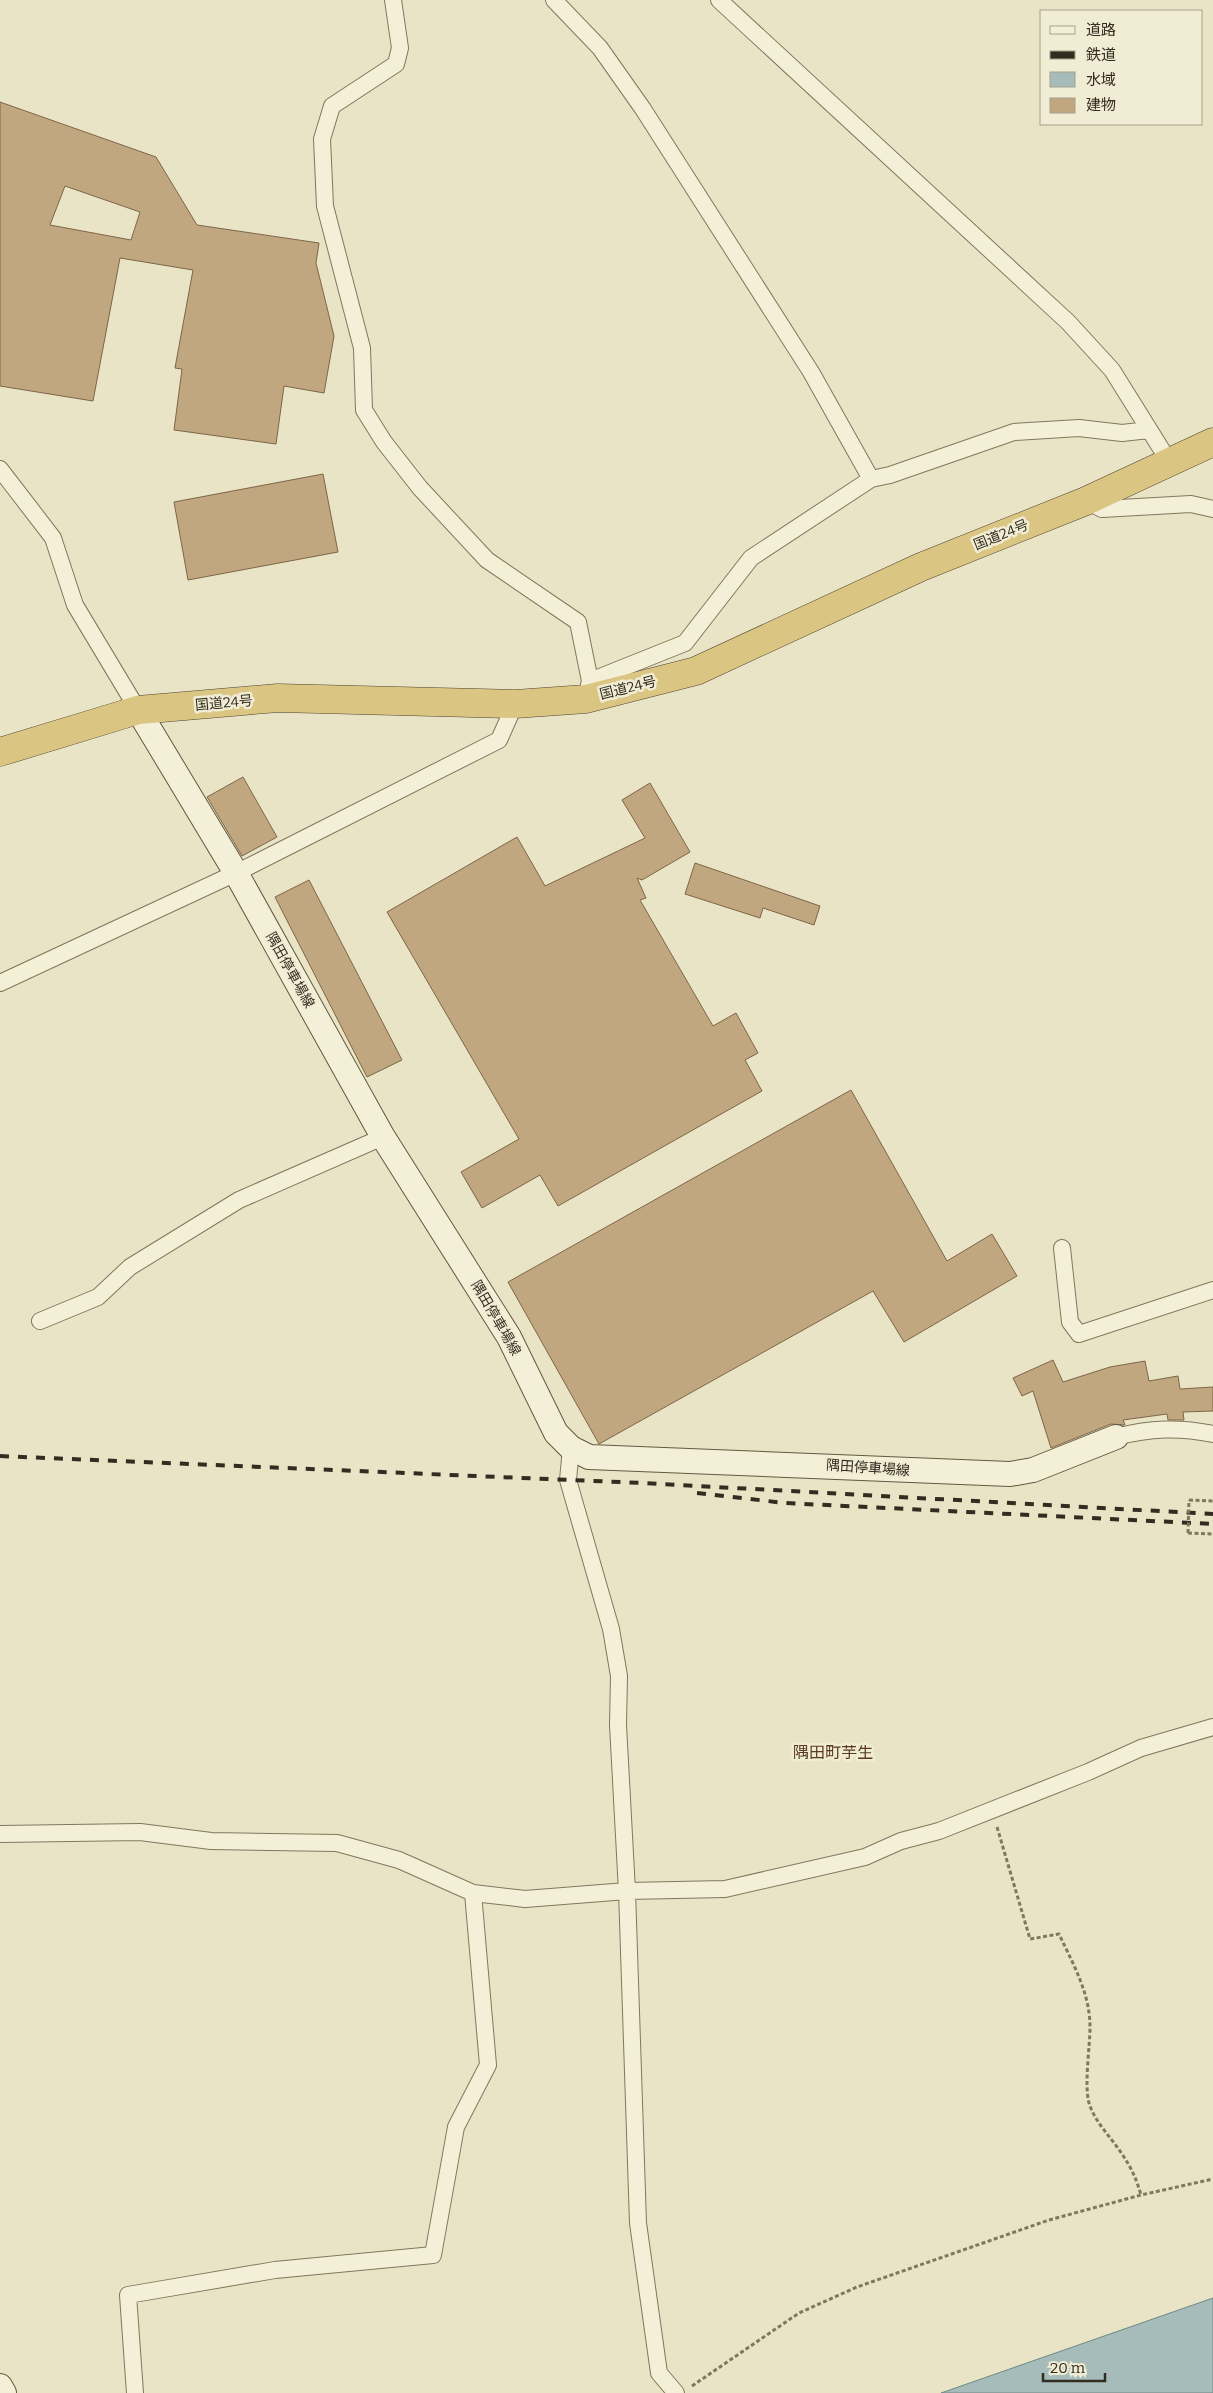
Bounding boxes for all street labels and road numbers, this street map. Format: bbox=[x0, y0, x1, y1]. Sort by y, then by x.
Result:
street label: 国道24号 bbox=[971, 516, 1031, 554]
street label: 国道24号 bbox=[598, 673, 658, 703]
street label: 国道24号 bbox=[194, 692, 254, 714]
street label: 隅田停車場線 bbox=[262, 929, 318, 1011]
street label: 隅田停車場線 bbox=[468, 1277, 524, 1359]
street label: 隅田停車場線 bbox=[826, 1457, 910, 1479]

